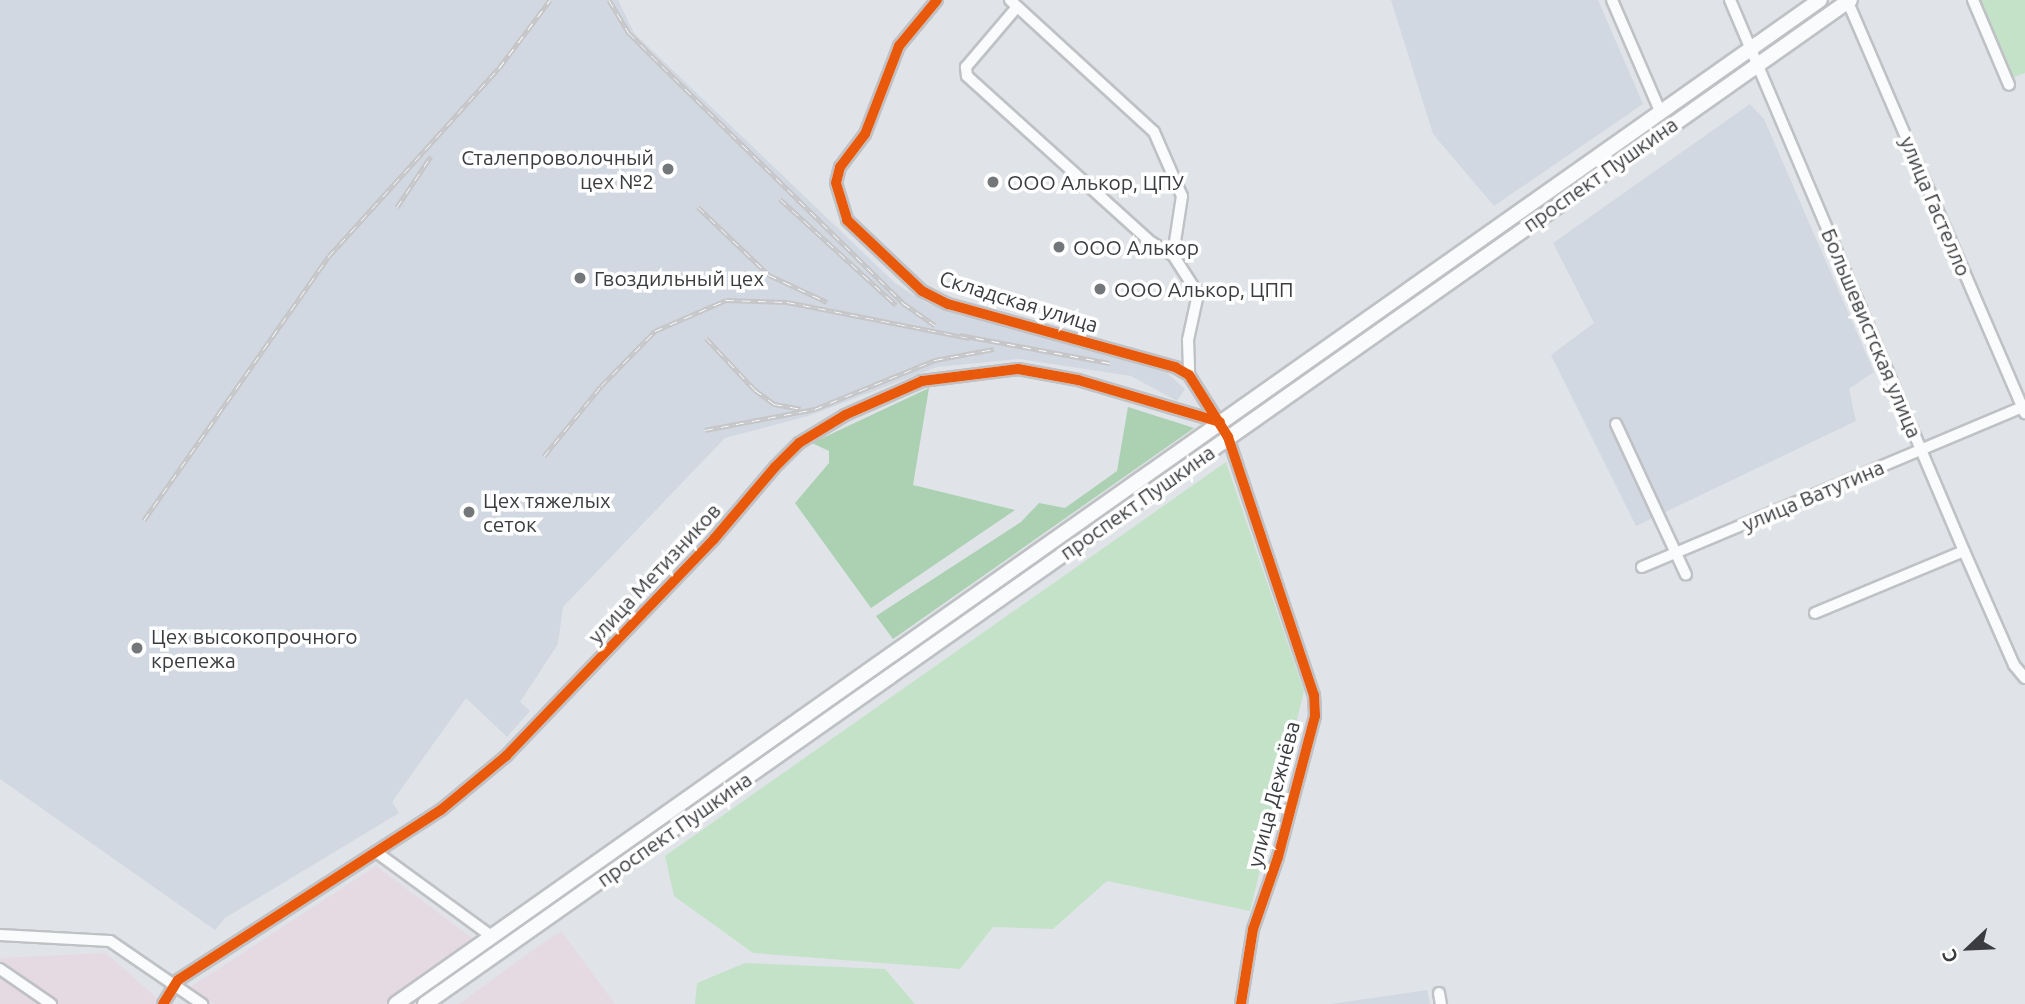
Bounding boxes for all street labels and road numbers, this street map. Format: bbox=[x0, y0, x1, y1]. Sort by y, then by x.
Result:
street label: проспект Пушкина bbox=[1518, 111, 1682, 237]
street label: улица Гастелло bbox=[1895, 132, 1977, 280]
street label: Большевистская улица bbox=[1816, 224, 1928, 442]
street label: Складская улица bbox=[937, 265, 1101, 337]
street label: проспект Пушкина bbox=[1055, 439, 1219, 565]
street label: улица Ватутина bbox=[1738, 454, 1888, 536]
street label: улица Метизников bbox=[582, 498, 726, 648]
street label: улица Дежнёва bbox=[1241, 718, 1305, 870]
street label: проспект Пушкина bbox=[592, 766, 756, 892]

